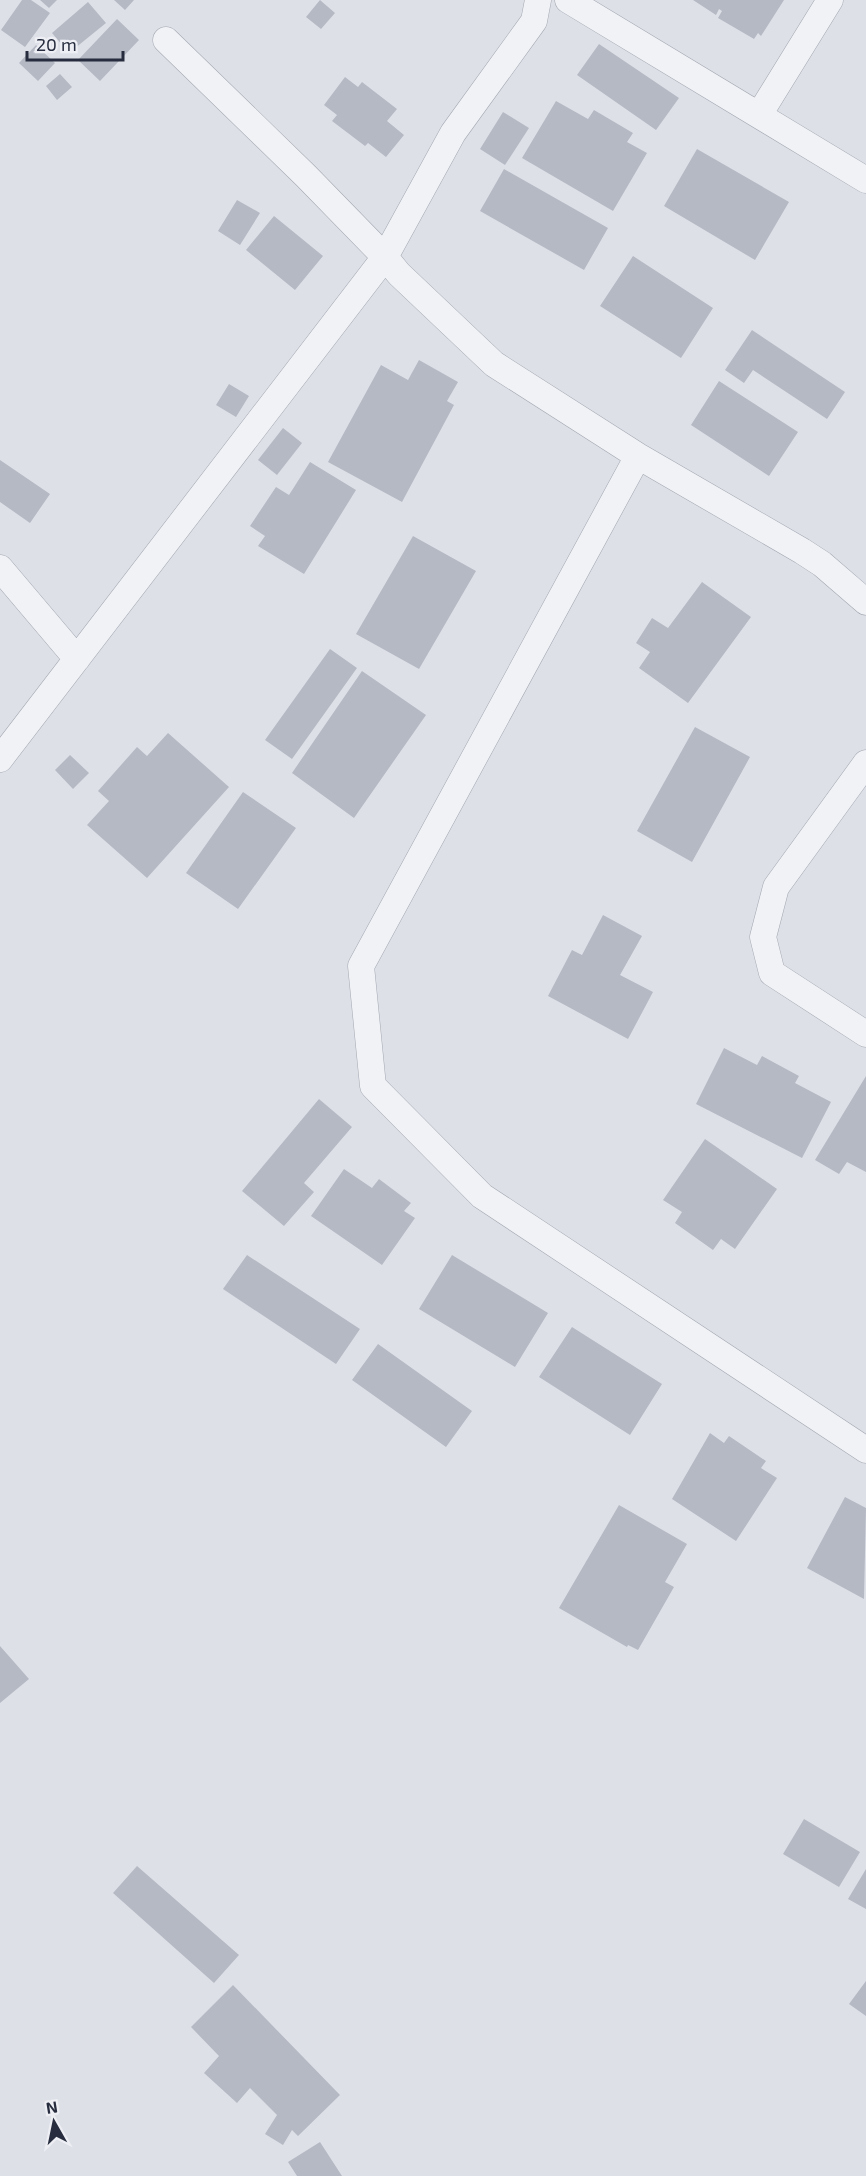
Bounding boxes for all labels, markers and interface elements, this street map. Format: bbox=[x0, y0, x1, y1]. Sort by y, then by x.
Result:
scale bar bbox=[27, 24, 123, 62]
text: 20 m bbox=[36, 33, 77, 55]
north arrow bbox=[24, 2092, 84, 2152]
text: N bbox=[44, 2096, 59, 2117]

